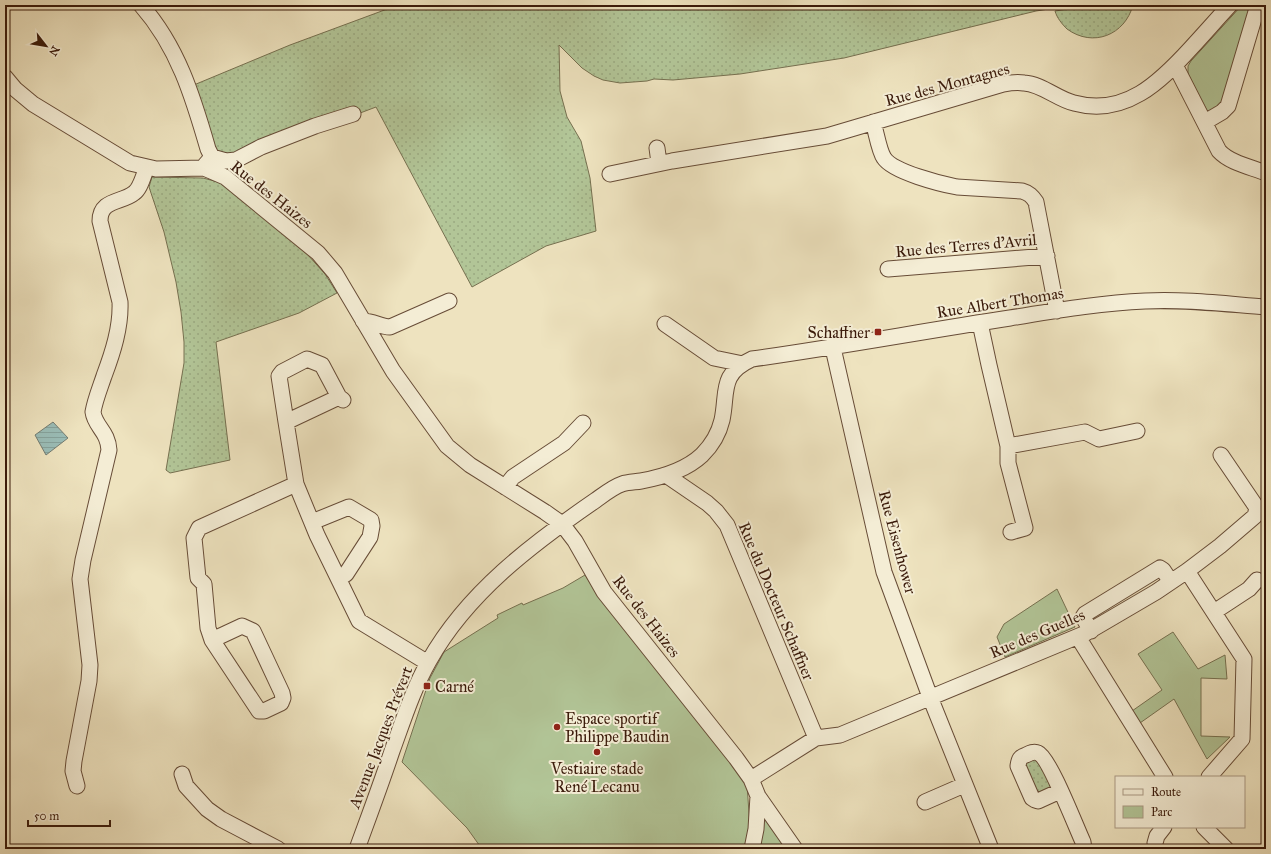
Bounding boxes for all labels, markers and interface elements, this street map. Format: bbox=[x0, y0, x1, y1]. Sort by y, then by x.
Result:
north arrow bbox=[26, 26, 66, 66]
text: N bbox=[46, 44, 62, 59]
street label: Rue des Montagnes bbox=[883, 59, 1012, 111]
street label: Rue des Haizes bbox=[227, 157, 317, 232]
street label: Rue des Terres d'Avril bbox=[895, 230, 1038, 261]
street label: Rue Albert Thomas bbox=[935, 283, 1065, 322]
place label: Schaffner bbox=[808, 323, 870, 342]
marker: Schaffner bbox=[873, 327, 883, 337]
street label: Rue Eisenhower bbox=[875, 488, 921, 596]
street label: Rue du Docteur Schaffner bbox=[735, 519, 819, 683]
street label: Rue des Haizes bbox=[609, 572, 685, 661]
street label: Rue des Guelles bbox=[987, 605, 1088, 662]
street label: Avenue Jacques Prévert bbox=[344, 663, 417, 812]
place label: Carné bbox=[435, 677, 474, 696]
marker: Carné bbox=[422, 681, 432, 691]
place label: Espace sportif Philippe Baudin bbox=[565, 709, 670, 746]
marker: Espace sportif Philippe Baudin bbox=[552, 722, 562, 732]
marker: Vestiaire stade René Lecanu bbox=[592, 747, 602, 757]
place label: Vestiaire stade René Lecanu bbox=[550, 759, 644, 796]
legend bbox=[1115, 776, 1245, 828]
text: Route bbox=[1151, 785, 1181, 799]
scale bar bbox=[28, 802, 110, 828]
text: Parc bbox=[1151, 805, 1172, 819]
text: 50 m bbox=[34, 809, 59, 823]

